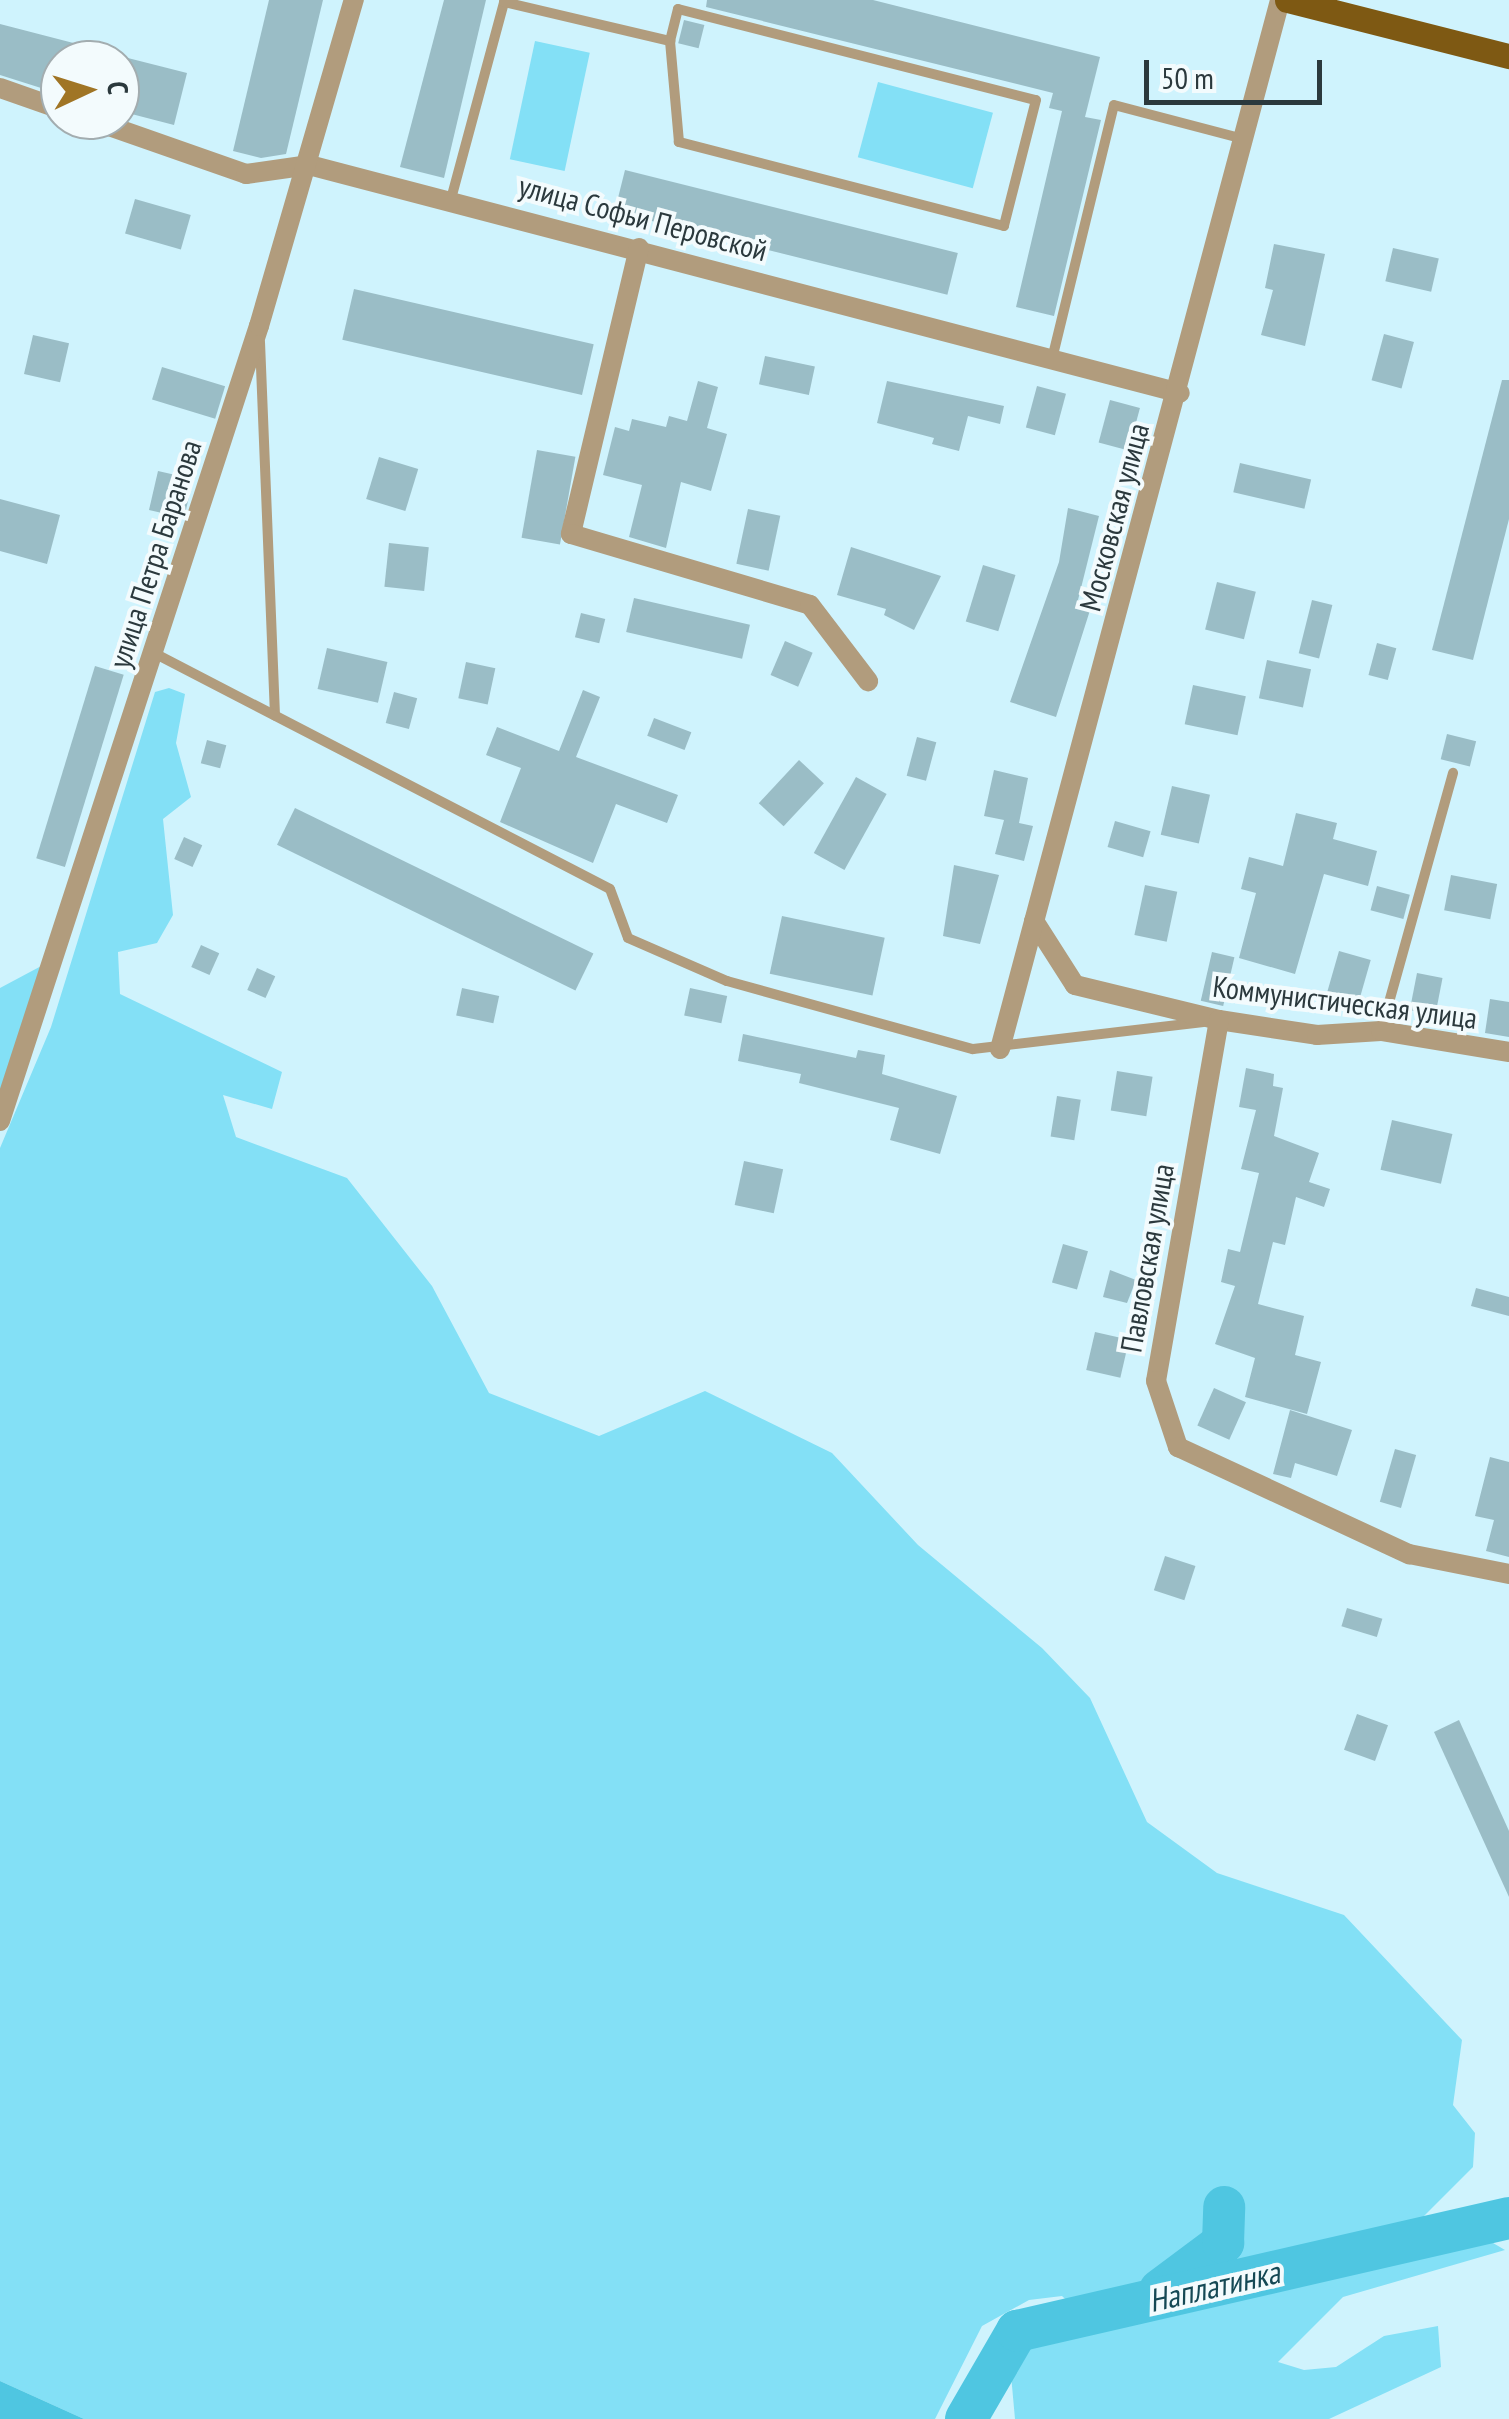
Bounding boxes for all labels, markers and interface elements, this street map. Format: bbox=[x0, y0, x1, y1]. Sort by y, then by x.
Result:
north arrow bbox=[40, 40, 140, 140]
scale bar bbox=[1149, 40, 1326, 102]
text: 50 m bbox=[1161, 58, 1214, 97]
text: С bbox=[100, 80, 137, 96]
street label: улица Софьи Перовской bbox=[515, 168, 771, 268]
street label: Московская улица bbox=[1072, 419, 1156, 615]
street label: улица Петра Баранова bbox=[101, 435, 209, 673]
street label: Коммунистическая улица bbox=[1211, 968, 1479, 1036]
street label: Павловская улица bbox=[1113, 1161, 1181, 1355]
water label: Наплатинка bbox=[1145, 2252, 1283, 2320]

